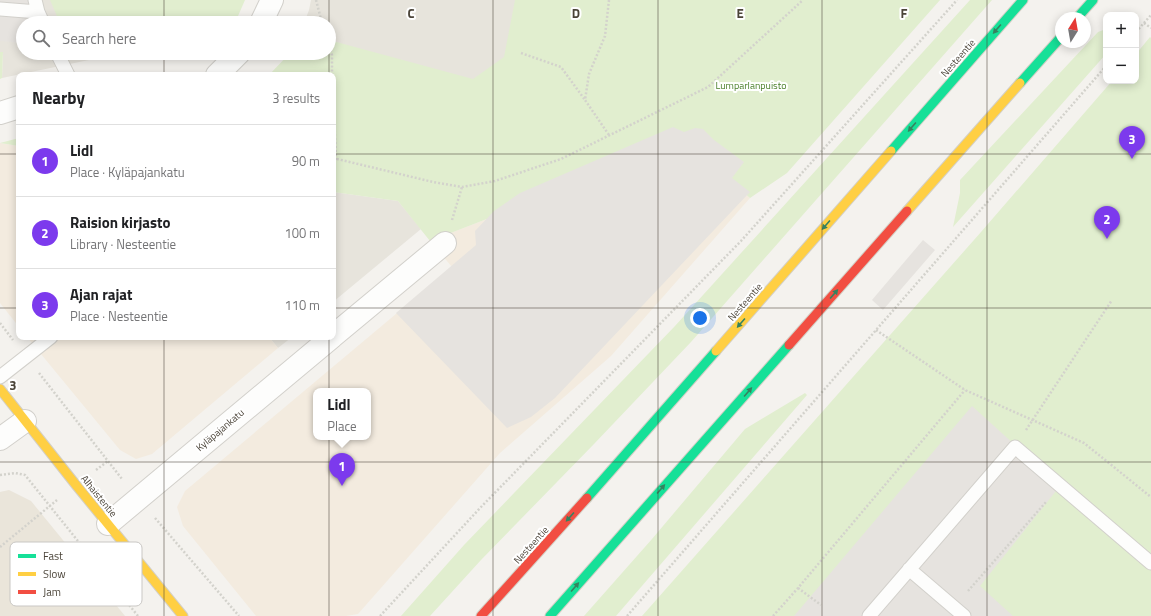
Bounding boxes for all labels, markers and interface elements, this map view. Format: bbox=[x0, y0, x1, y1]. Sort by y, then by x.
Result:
text: C bbox=[407, 3, 415, 23]
text: D bbox=[572, 3, 580, 23]
text: E bbox=[736, 3, 744, 23]
text: F bbox=[901, 3, 908, 23]
north arrow bbox=[1055, 12, 1091, 48]
map controls bbox=[1103, 12, 1139, 84]
button: + bbox=[1103, 12, 1139, 48]
search box bbox=[16, 16, 336, 60]
one-way arrow bbox=[993, 25, 1002, 34]
icon: search bbox=[30, 27, 52, 49]
text: Search here bbox=[62, 27, 136, 50]
street label: Nesteentie bbox=[937, 36, 979, 80]
button: − bbox=[1103, 48, 1139, 84]
park label: Lumparlanpuisto bbox=[715, 78, 787, 93]
text: Nearby bbox=[32, 85, 85, 111]
text: 3 results bbox=[272, 88, 320, 108]
one-way arrow bbox=[907, 122, 916, 133]
pin: 3 bbox=[1119, 126, 1145, 159]
text: Lidl bbox=[70, 139, 93, 162]
text: 1 bbox=[41, 151, 49, 171]
text: 90 m bbox=[292, 151, 320, 171]
text: Place · Kyläpajankatu bbox=[70, 162, 185, 182]
pin: 2 bbox=[1094, 206, 1120, 239]
text: Raision kirjasto bbox=[70, 211, 171, 234]
one-way arrow bbox=[821, 220, 831, 230]
text: 2 bbox=[41, 223, 49, 243]
text: 100 m bbox=[284, 223, 320, 243]
text: Library · Nesteentie bbox=[70, 234, 176, 254]
street label: Nesteentie bbox=[724, 280, 766, 324]
text: Ajan rajat bbox=[70, 283, 132, 306]
one-way arrow bbox=[829, 289, 838, 300]
text: 3 bbox=[41, 295, 49, 315]
text: 110 m bbox=[284, 295, 320, 315]
text: Place · Nesteentie bbox=[70, 306, 168, 326]
your location bbox=[690, 308, 710, 328]
one-way arrow bbox=[736, 318, 745, 328]
text: 3 bbox=[9, 375, 17, 395]
one-way arrow bbox=[743, 387, 752, 397]
popup bbox=[313, 388, 371, 440]
text: Lidl bbox=[327, 393, 351, 416]
street label: Kyläpajankatu bbox=[193, 405, 247, 455]
text: Place bbox=[327, 416, 357, 436]
pin: 1 bbox=[329, 453, 355, 486]
street label: Alhaistentie bbox=[77, 472, 121, 520]
one-way arrow bbox=[657, 484, 666, 495]
one-way arrow bbox=[566, 512, 575, 522]
street label: Nesteentie bbox=[510, 523, 552, 567]
legend bbox=[10, 542, 142, 606]
text: Fast bbox=[43, 548, 63, 564]
text: Slow bbox=[43, 566, 66, 582]
one-way arrow bbox=[571, 582, 580, 592]
text: Jam bbox=[43, 584, 61, 600]

